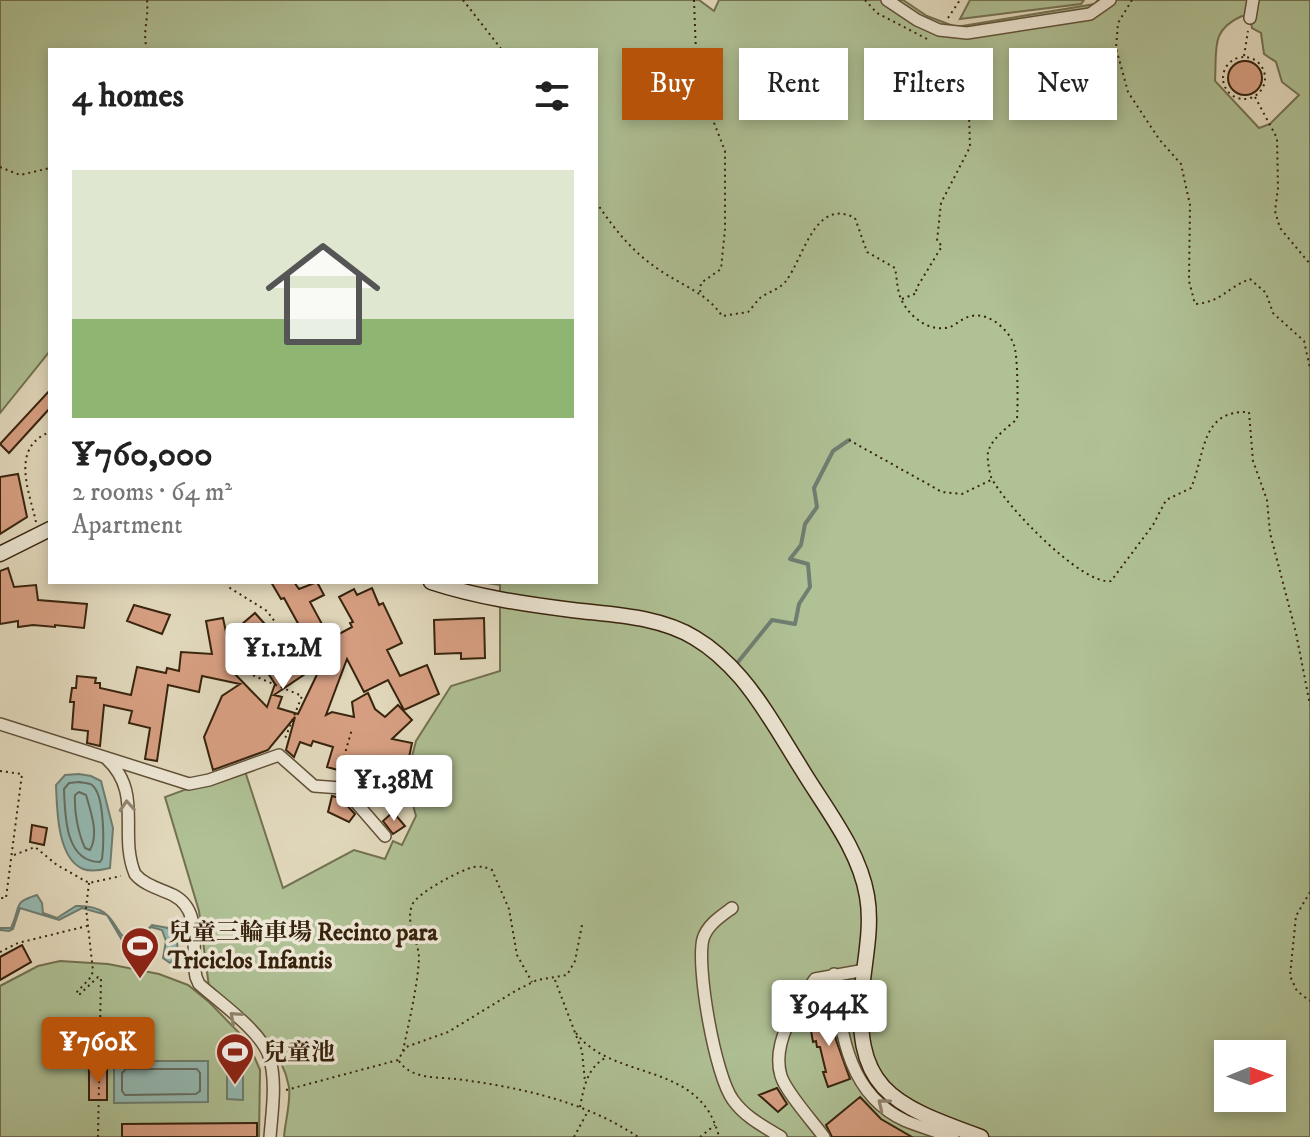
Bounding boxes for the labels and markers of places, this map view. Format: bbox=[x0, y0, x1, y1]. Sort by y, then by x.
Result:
pin: ¥1.12M bbox=[218, 623, 348, 691]
pin: ¥1.38M bbox=[329, 755, 459, 823]
place label: 兒童三輪車場 Recinto para Triciclos Infantis bbox=[167, 918, 439, 976]
sports icon: 兒童三輪車場 Recinto para Triciclos Infantis bbox=[119, 925, 161, 980]
pin: ¥944K bbox=[773, 980, 885, 1048]
pin: ¥760K bbox=[42, 1017, 154, 1085]
sports icon: 兒童池 bbox=[214, 1031, 256, 1086]
place label: 兒童池 bbox=[263, 1038, 335, 1068]

